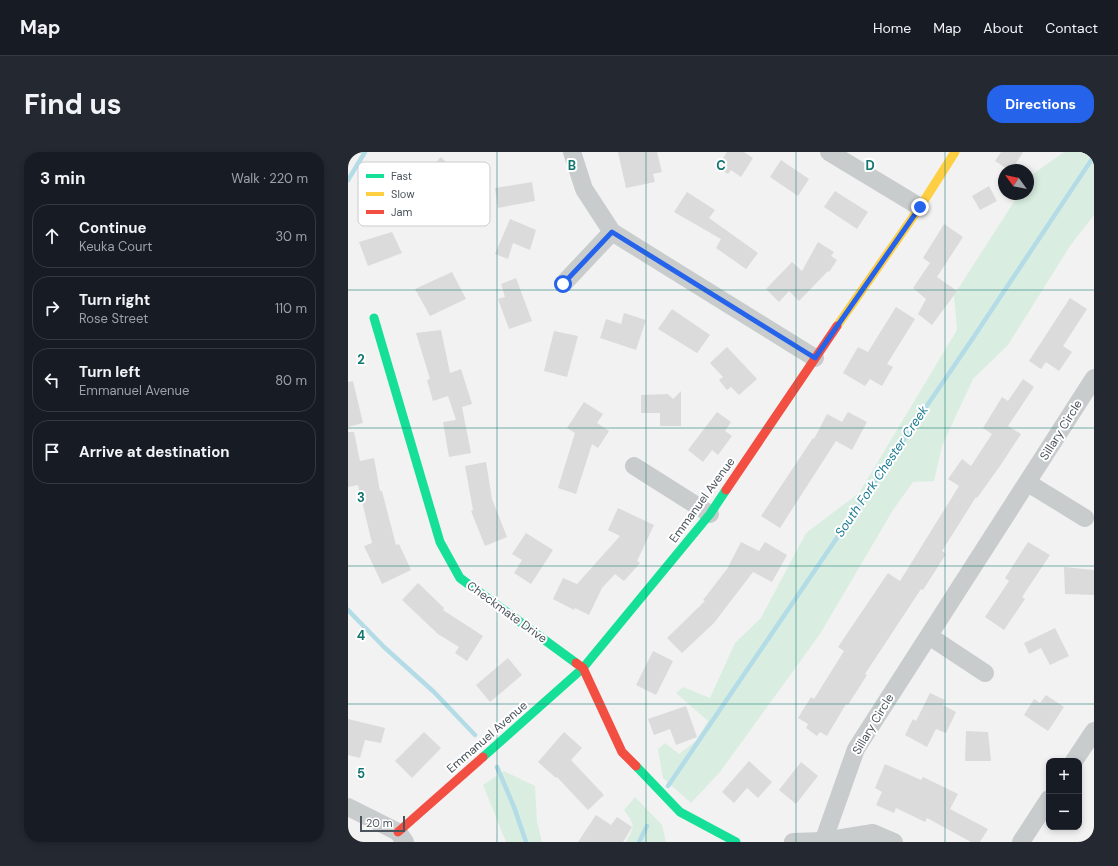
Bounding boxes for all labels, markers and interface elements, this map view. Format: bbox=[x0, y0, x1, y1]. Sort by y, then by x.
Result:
text: Map bbox=[20, 15, 60, 40]
text: Home bbox=[873, 19, 911, 37]
text: Map bbox=[933, 19, 961, 37]
text: About bbox=[983, 19, 1023, 37]
text: Contact bbox=[1045, 19, 1098, 37]
button: Directions bbox=[987, 85, 1094, 123]
text: Find us bbox=[24, 86, 122, 123]
text: B bbox=[568, 157, 576, 174]
text: C bbox=[716, 157, 726, 174]
text: D bbox=[865, 157, 875, 174]
legend bbox=[358, 162, 490, 226]
north arrow bbox=[998, 164, 1034, 200]
text: 3 min bbox=[40, 167, 85, 189]
text: Fast bbox=[391, 169, 412, 183]
text: Walk · 220 m bbox=[231, 170, 308, 187]
text: Slow bbox=[391, 187, 415, 201]
route end bbox=[911, 198, 929, 216]
text: Jam bbox=[391, 205, 412, 219]
text: Continue bbox=[79, 218, 147, 238]
icon: ahead bbox=[41, 225, 63, 247]
text: 30 m bbox=[275, 228, 307, 245]
text: Keuka Court bbox=[79, 238, 152, 255]
route start bbox=[554, 275, 572, 293]
text: Turn right bbox=[79, 290, 150, 310]
icon: right bbox=[41, 297, 63, 319]
text: 110 m bbox=[275, 300, 307, 317]
text: Rose Street bbox=[79, 310, 148, 327]
text: 2 bbox=[357, 351, 365, 368]
text: Turn left bbox=[79, 362, 140, 382]
icon: left bbox=[41, 369, 63, 391]
text: 80 m bbox=[275, 372, 307, 389]
text: Emmanuel Avenue bbox=[79, 382, 189, 399]
street label: Sillary Circle bbox=[1036, 397, 1086, 463]
water label: South Fork Chester Creek bbox=[831, 402, 932, 540]
icon: arrive bbox=[41, 441, 63, 463]
text: Arrive at destination bbox=[79, 442, 230, 462]
street label: Emmanuel Avenue bbox=[666, 454, 739, 546]
text: 3 bbox=[357, 489, 365, 506]
street label: Checkmate Drive bbox=[464, 578, 550, 647]
text: 4 bbox=[357, 627, 365, 644]
street label: Sillary Circle bbox=[849, 691, 897, 757]
street label: Emmanuel Avenue bbox=[443, 697, 531, 776]
map controls bbox=[1046, 758, 1082, 830]
button: + bbox=[1046, 758, 1082, 794]
text: 5 bbox=[357, 765, 365, 782]
button: − bbox=[1046, 794, 1082, 830]
scale bar bbox=[360, 814, 405, 833]
text: 20 m bbox=[366, 816, 392, 830]

